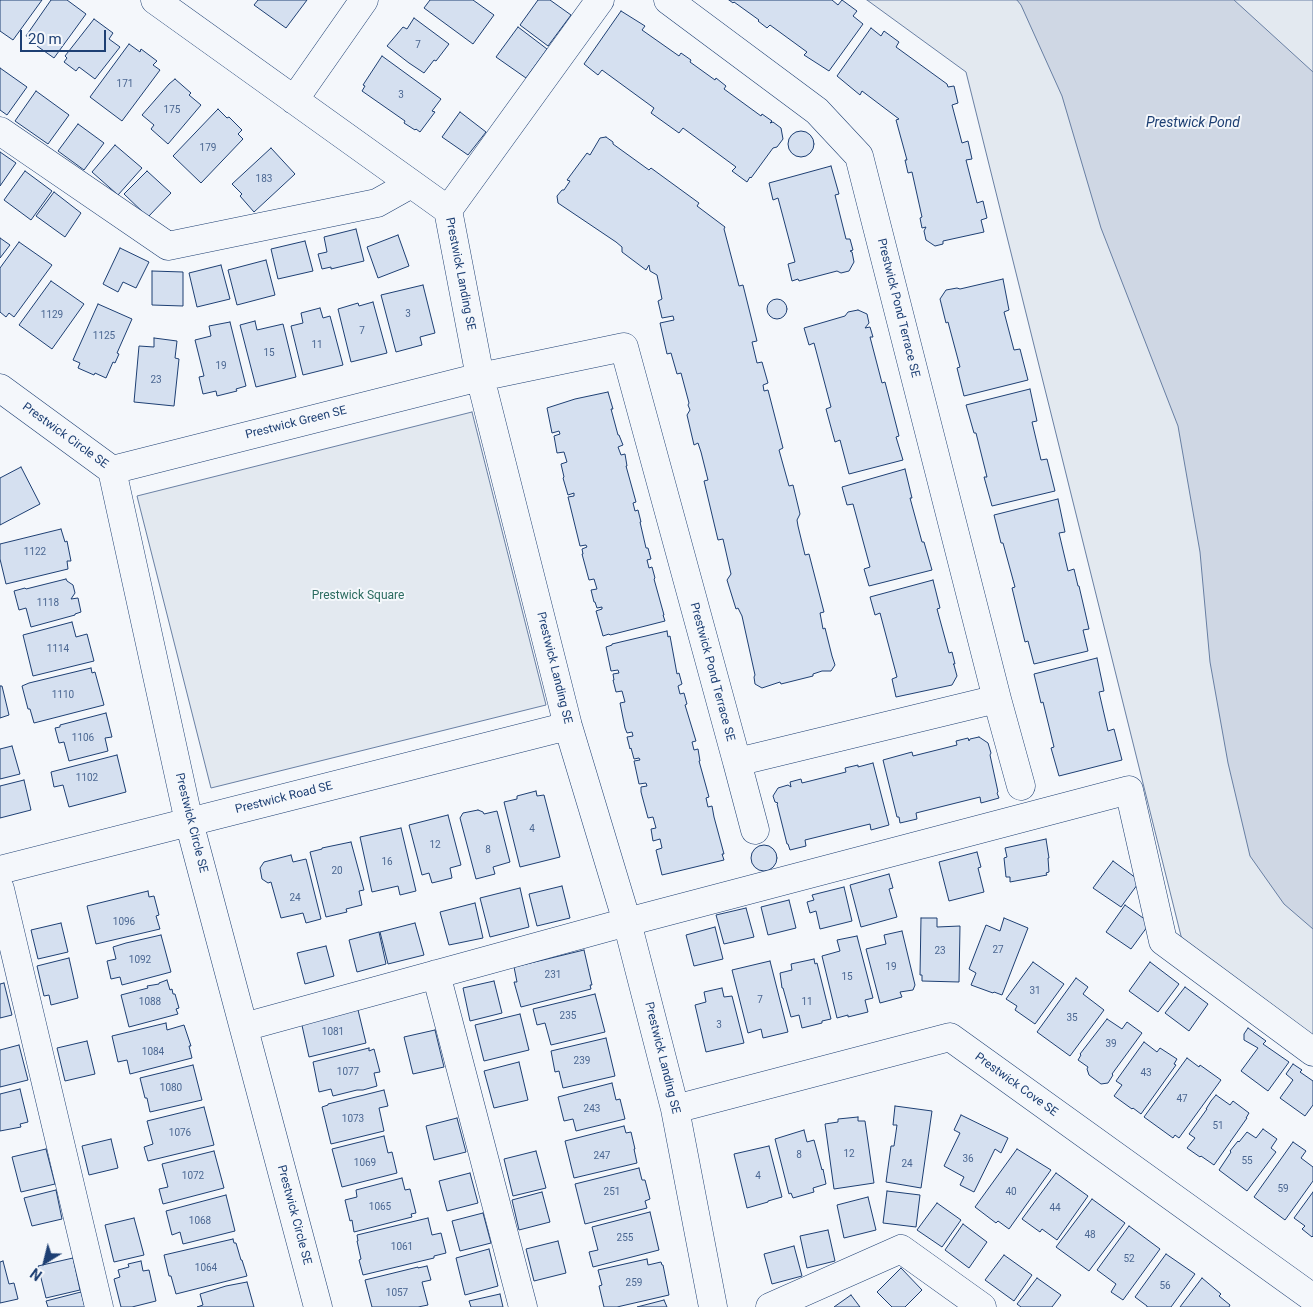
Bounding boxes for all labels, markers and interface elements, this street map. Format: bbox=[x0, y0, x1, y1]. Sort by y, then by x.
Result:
scale bar bbox=[22, 20, 109, 52]
text: 20 m bbox=[28, 30, 62, 48]
house number: 7 bbox=[415, 39, 421, 51]
house number: 171 bbox=[117, 78, 133, 90]
house number: 3 bbox=[398, 89, 404, 101]
house number: 175 bbox=[164, 104, 180, 116]
water label: Prestwick Pond bbox=[1146, 115, 1240, 131]
house number: 179 bbox=[200, 142, 216, 154]
house number: 183 bbox=[256, 173, 272, 185]
street label: Prestwick Landing SE bbox=[442, 216, 478, 332]
street label: Prestwick Pond Terrace SE bbox=[874, 237, 922, 379]
house number: 3 bbox=[405, 308, 411, 320]
house number: 1129 bbox=[41, 309, 63, 321]
house number: 7 bbox=[359, 325, 365, 337]
house number: 1125 bbox=[93, 330, 115, 342]
house number: 11 bbox=[311, 339, 323, 351]
house number: 15 bbox=[263, 347, 275, 359]
house number: 19 bbox=[215, 360, 227, 372]
house number: 23 bbox=[150, 374, 162, 386]
street label: Prestwick Circle SE bbox=[19, 400, 111, 472]
street label: Prestwick Green SE bbox=[244, 403, 348, 443]
house number: 1122 bbox=[24, 546, 46, 558]
park label: Prestwick Square bbox=[312, 589, 404, 603]
house number: 1118 bbox=[37, 597, 59, 609]
street label: Prestwick Pond Terrace SE bbox=[687, 601, 737, 743]
street label: Prestwick Landing SE bbox=[533, 611, 575, 725]
house number: 1114 bbox=[47, 643, 69, 655]
house number: 1110 bbox=[52, 689, 74, 701]
house number: 1106 bbox=[72, 732, 94, 744]
house number: 1102 bbox=[76, 772, 98, 784]
street label: Prestwick Circle SE bbox=[172, 772, 210, 874]
street label: Prestwick Road SE bbox=[234, 779, 334, 817]
house number: 4 bbox=[529, 823, 535, 835]
house number: 12 bbox=[429, 839, 441, 851]
house number: 8 bbox=[485, 844, 491, 856]
house number: 16 bbox=[381, 856, 393, 868]
house number: 20 bbox=[331, 865, 343, 877]
house number: 24 bbox=[289, 892, 301, 904]
house number: 1096 bbox=[113, 916, 135, 928]
house number: 27 bbox=[992, 944, 1004, 956]
house number: 23 bbox=[934, 945, 946, 957]
house number: 1092 bbox=[129, 954, 151, 966]
house number: 19 bbox=[885, 961, 897, 973]
house number: 231 bbox=[545, 969, 561, 981]
house number: 15 bbox=[841, 971, 853, 983]
house number: 31 bbox=[1029, 985, 1041, 997]
house number: 7 bbox=[757, 994, 763, 1006]
house number: 1088 bbox=[139, 996, 161, 1008]
house number: 11 bbox=[801, 996, 813, 1008]
street label: Prestwick Landing SE bbox=[641, 1001, 683, 1115]
house number: 235 bbox=[560, 1010, 576, 1022]
house number: 35 bbox=[1066, 1012, 1078, 1024]
house number: 3 bbox=[716, 1019, 722, 1031]
house number: 1081 bbox=[322, 1026, 344, 1038]
house number: 39 bbox=[1105, 1038, 1117, 1050]
house number: 1084 bbox=[142, 1046, 164, 1058]
street label: Prestwick Cove SE bbox=[972, 1050, 1060, 1120]
house number: 239 bbox=[574, 1055, 590, 1067]
house number: 1077 bbox=[337, 1066, 359, 1078]
house number: 43 bbox=[1140, 1067, 1152, 1079]
house number: 1080 bbox=[160, 1082, 182, 1094]
house number: 47 bbox=[1176, 1093, 1188, 1105]
house number: 243 bbox=[584, 1103, 600, 1115]
house number: 1073 bbox=[342, 1113, 364, 1125]
house number: 51 bbox=[1212, 1120, 1224, 1132]
house number: 1076 bbox=[169, 1127, 191, 1139]
house number: 12 bbox=[843, 1148, 855, 1160]
house number: 8 bbox=[796, 1149, 802, 1161]
house number: 247 bbox=[594, 1150, 610, 1162]
house number: 36 bbox=[962, 1153, 974, 1165]
house number: 55 bbox=[1241, 1155, 1253, 1167]
house number: 1069 bbox=[354, 1157, 376, 1169]
house number: 24 bbox=[901, 1158, 913, 1170]
street label: Prestwick Circle SE bbox=[274, 1164, 314, 1266]
house number: 1072 bbox=[182, 1170, 204, 1182]
house number: 4 bbox=[755, 1170, 761, 1182]
house number: 59 bbox=[1277, 1183, 1289, 1195]
house number: 251 bbox=[604, 1186, 620, 1198]
house number: 40 bbox=[1005, 1186, 1017, 1198]
house number: 1065 bbox=[369, 1201, 391, 1213]
house number: 44 bbox=[1049, 1202, 1061, 1214]
house number: 1068 bbox=[189, 1215, 211, 1227]
house number: 48 bbox=[1084, 1229, 1096, 1241]
house number: 255 bbox=[617, 1232, 633, 1244]
north arrow bbox=[20, 1237, 70, 1287]
house number: 1061 bbox=[391, 1241, 413, 1253]
house number: 52 bbox=[1123, 1253, 1135, 1265]
house number: 1064 bbox=[195, 1262, 217, 1274]
text: N bbox=[27, 1265, 45, 1284]
house number: 259 bbox=[626, 1277, 642, 1289]
house number: 56 bbox=[1159, 1280, 1171, 1292]
house number: 1057 bbox=[386, 1287, 408, 1299]

